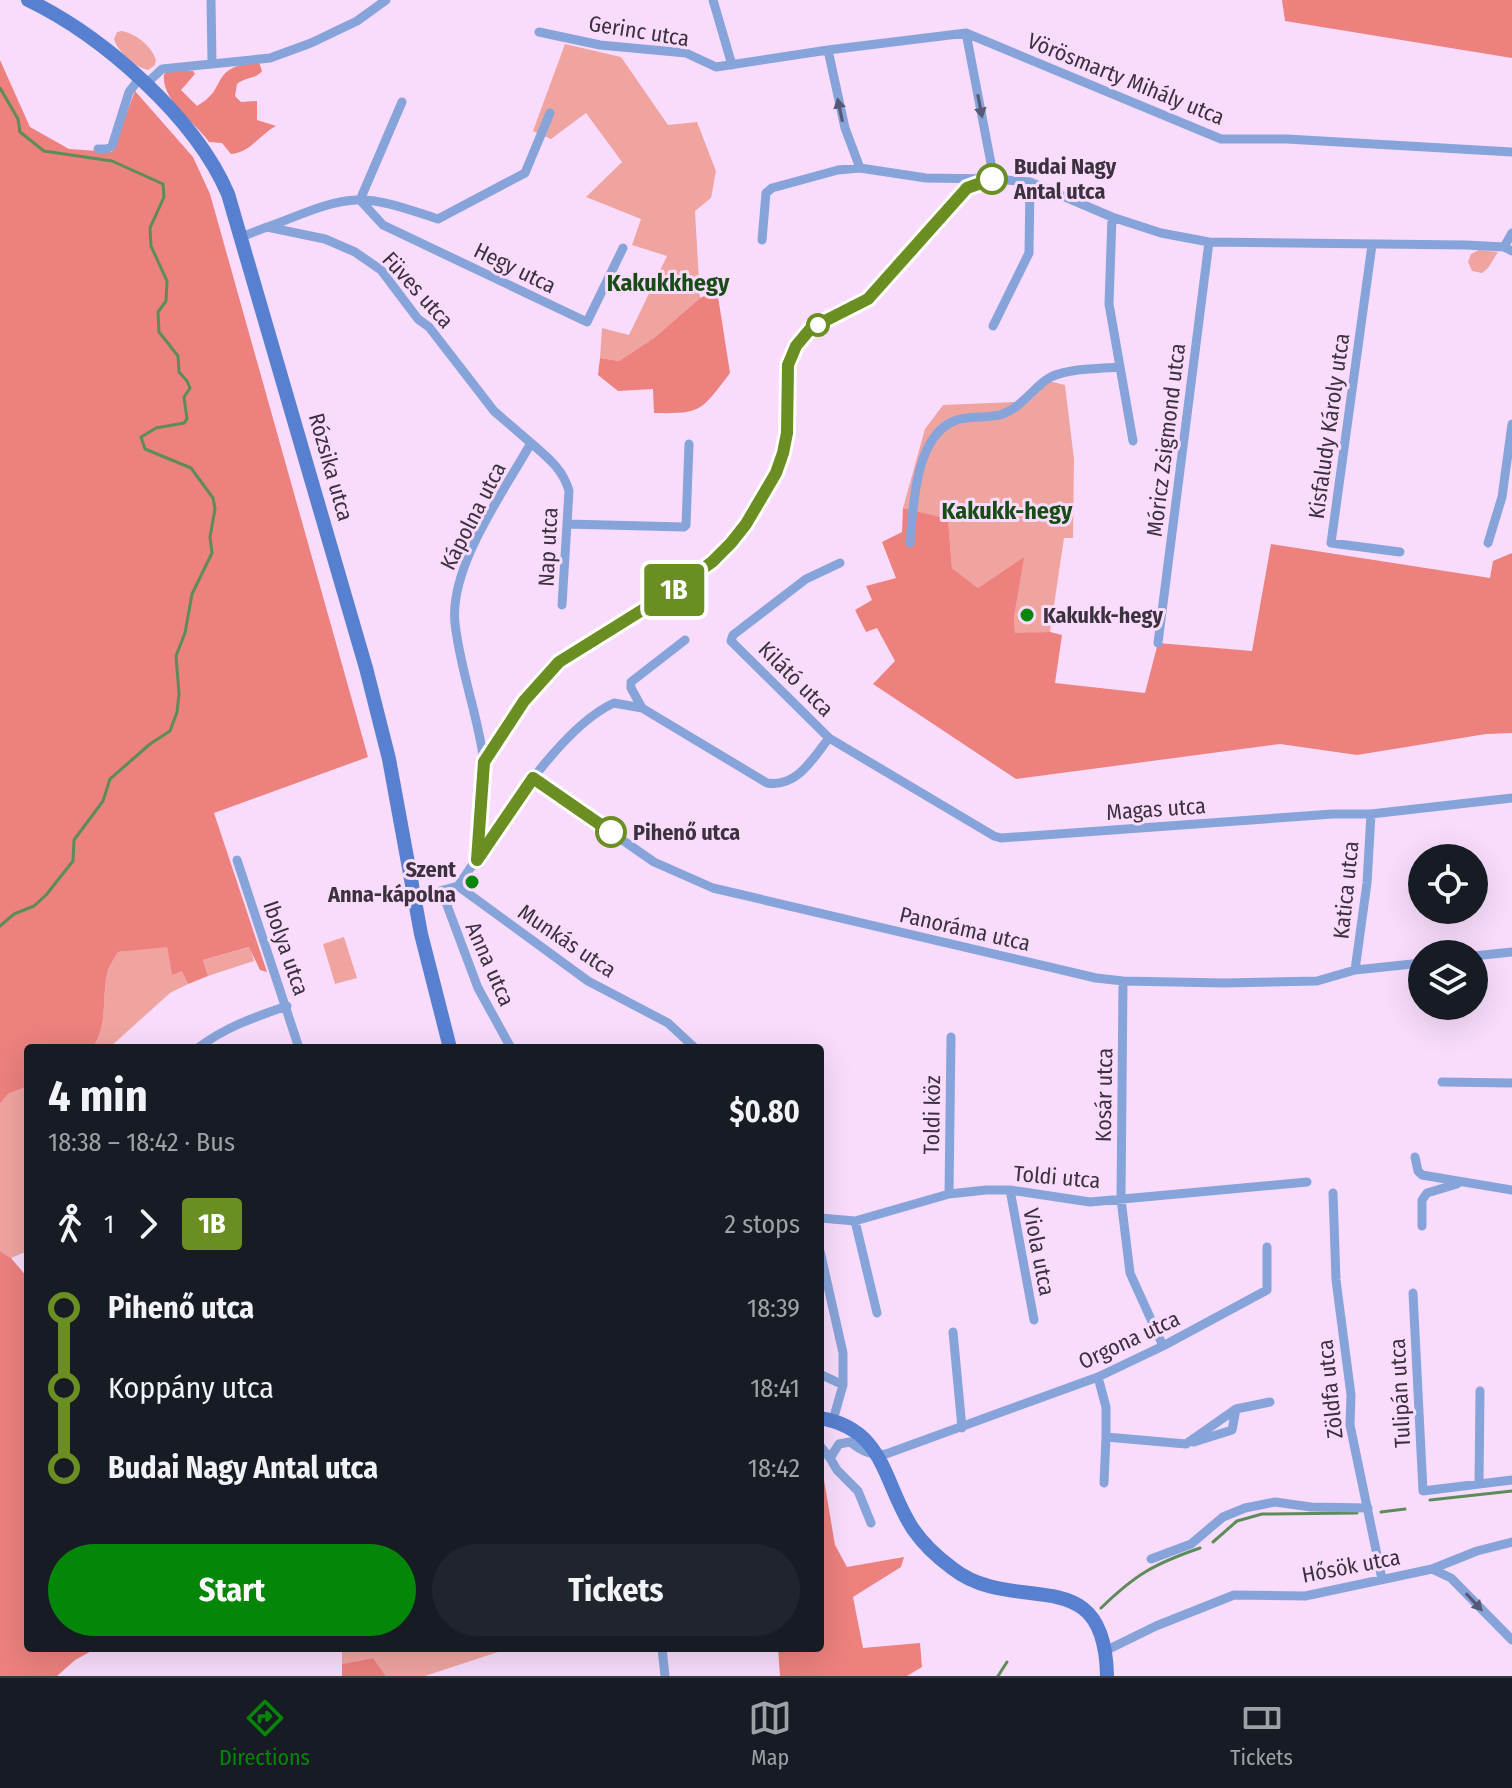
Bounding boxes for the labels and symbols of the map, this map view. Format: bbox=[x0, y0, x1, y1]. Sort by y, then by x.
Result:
street label: Gerinc utca bbox=[587, 10, 691, 52]
street label: Vörösmarty Mihály utca bbox=[1024, 27, 1228, 131]
one-way arrow bbox=[975, 94, 987, 119]
one-way arrow bbox=[833, 97, 846, 122]
place label: Budai Nagy Antal utca bbox=[1013, 153, 1117, 205]
marker: Budai Nagy Antal utca bbox=[977, 164, 1007, 194]
street label: Hegy utca bbox=[470, 237, 560, 299]
street label: Füves utca bbox=[377, 246, 459, 334]
district label: Kakukkhegy bbox=[607, 269, 730, 297]
unlabelled marker bbox=[807, 314, 829, 336]
street label: Kisfaludy Károly utca bbox=[1303, 331, 1355, 521]
street label: Móricz Zsigmond utca bbox=[1141, 342, 1191, 538]
street label: Rózsika utca bbox=[303, 410, 359, 524]
street label: Kápolna utca bbox=[434, 458, 512, 574]
district label: Kakukk-hegy bbox=[942, 497, 1073, 525]
street label: Nap utca bbox=[532, 507, 564, 587]
line badge: 1B bbox=[638, 564, 710, 616]
place label: Kakukk-hegy bbox=[1043, 602, 1163, 629]
marker: Kakukk-hegy bbox=[1018, 606, 1036, 624]
street label: Kilátó utca bbox=[753, 636, 839, 722]
street label: Magas utca bbox=[1105, 792, 1207, 826]
marker: Pihenő utca bbox=[596, 817, 626, 847]
place label: Pihenő utca bbox=[633, 819, 740, 846]
street label: Katica utca bbox=[1327, 840, 1365, 940]
place label: Szent Anna-kápolna bbox=[327, 856, 456, 908]
marker: Szent Anna-kápolna bbox=[463, 873, 481, 891]
street label: Ibolya utca bbox=[257, 897, 315, 999]
street label: Munkás utca bbox=[513, 898, 621, 984]
street label: Panoráma utca bbox=[897, 901, 1033, 957]
street label: Anna utca bbox=[460, 918, 520, 1010]
street label: Kosár utca bbox=[1090, 1048, 1118, 1142]
street label: Toldi köz bbox=[918, 1075, 946, 1155]
street label: Toldi utca bbox=[1012, 1160, 1102, 1194]
street label: Viola utca bbox=[1017, 1206, 1061, 1298]
street label: Orgona utca bbox=[1074, 1305, 1184, 1375]
street label: Zöldfa utca bbox=[1311, 1338, 1349, 1440]
street label: Tulipán utca bbox=[1384, 1338, 1416, 1448]
street label: Hősök utca bbox=[1300, 1543, 1402, 1589]
one-way arrow bbox=[1464, 1592, 1482, 1611]

